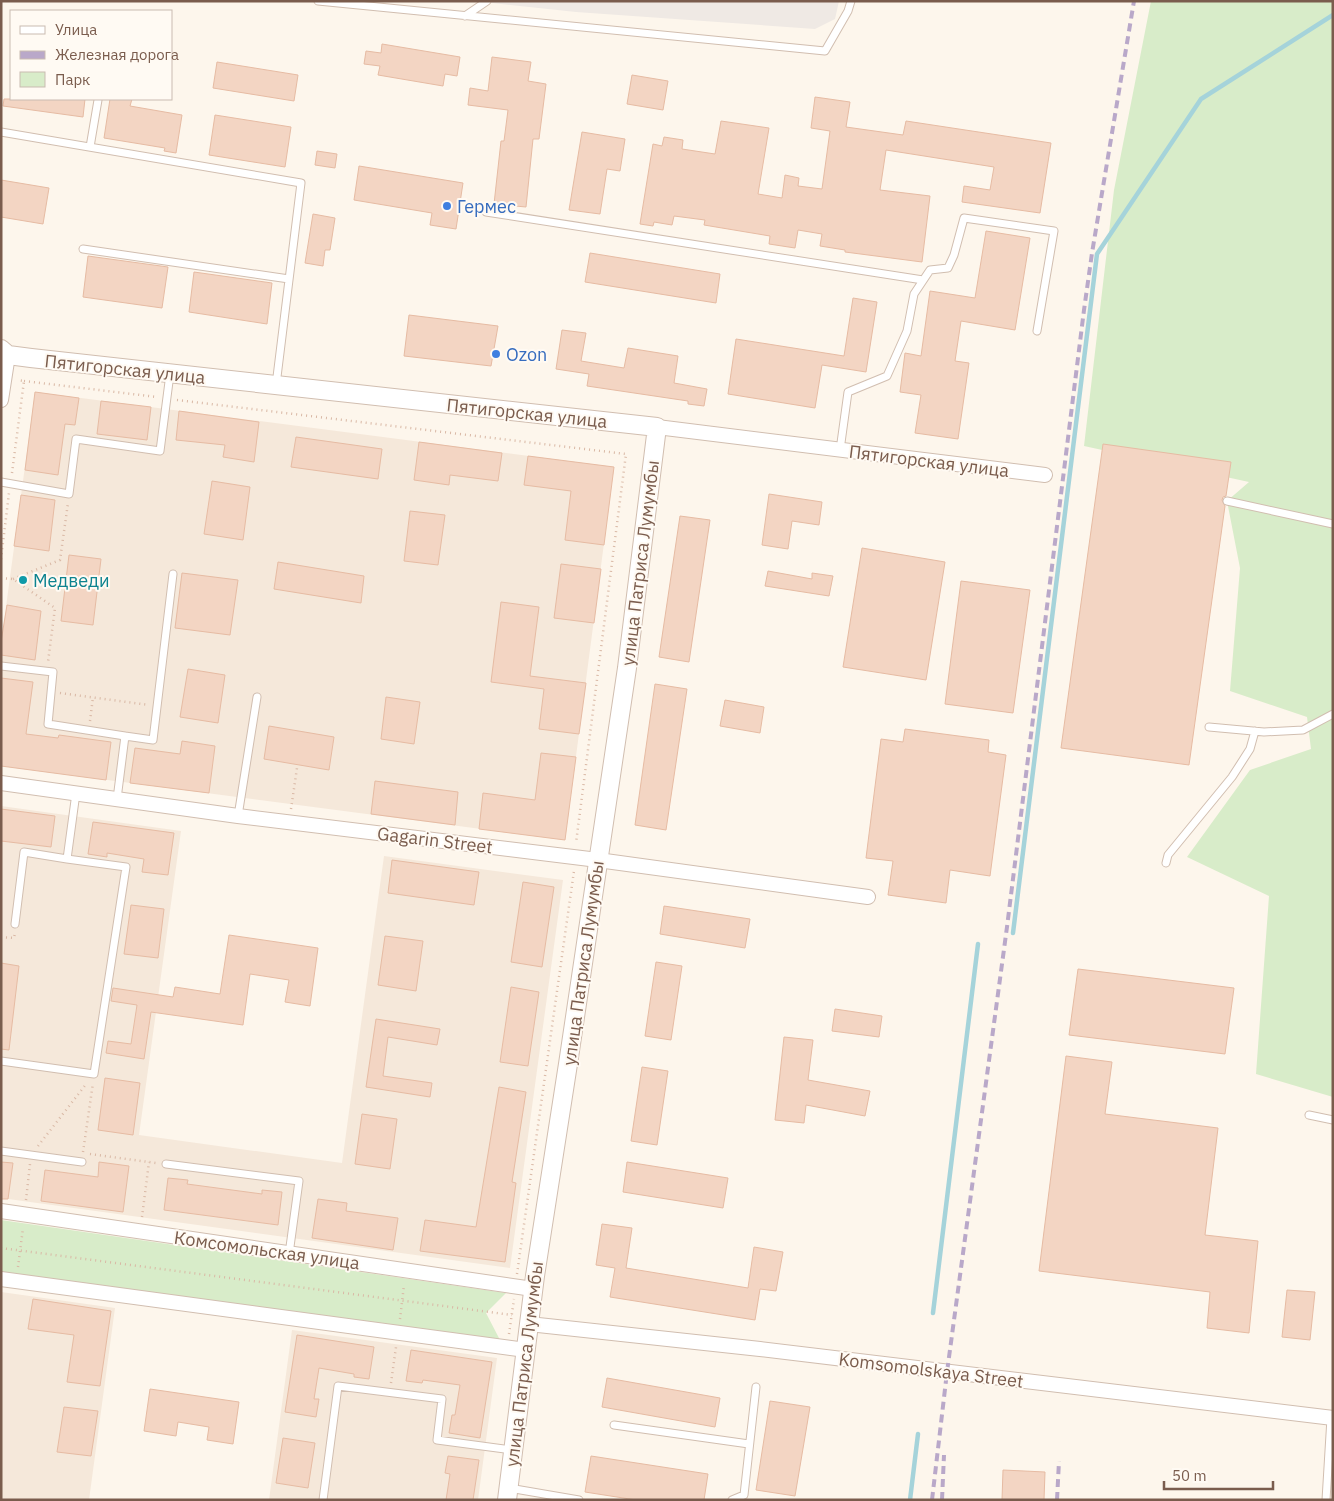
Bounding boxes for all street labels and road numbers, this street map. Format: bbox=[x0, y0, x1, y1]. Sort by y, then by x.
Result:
street label: Пятигорская улица bbox=[44, 349, 207, 389]
street label: Пятигорская улица bbox=[446, 393, 609, 433]
street label: Пятигорская улица bbox=[848, 440, 1011, 482]
street label: улица Патриса Лумумбы bbox=[616, 459, 664, 667]
street label: Gagarin Street bbox=[376, 822, 494, 858]
street label: улица Патриса Лумумбы bbox=[557, 859, 609, 1067]
street label: Комсомольская улица bbox=[173, 1226, 362, 1274]
street label: улица Патриса Лумумбы bbox=[500, 1260, 548, 1468]
street label: Komsomolskaya Street bbox=[837, 1347, 1025, 1393]

